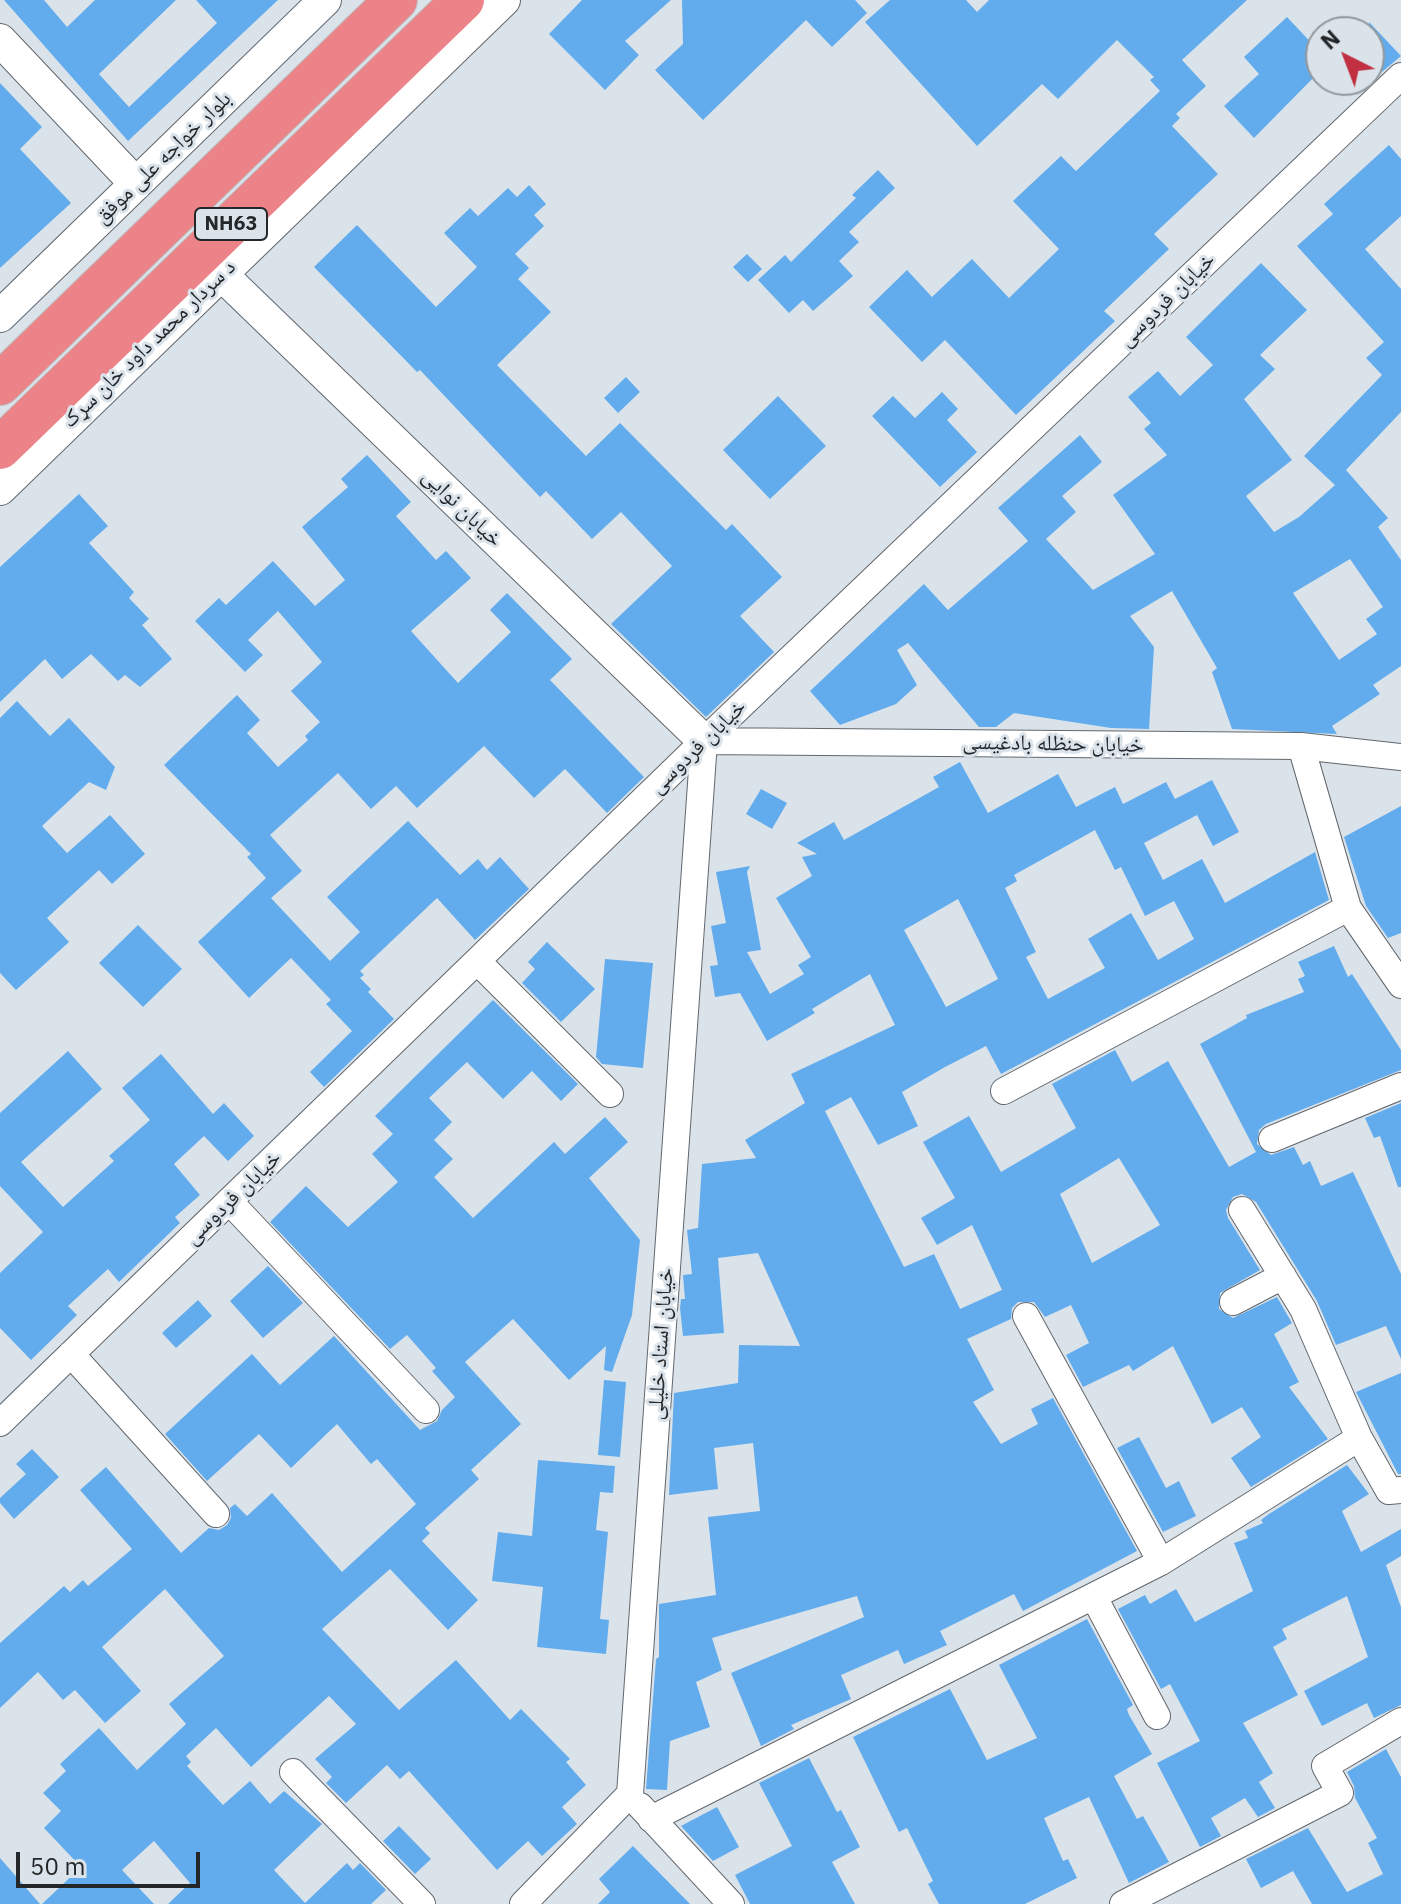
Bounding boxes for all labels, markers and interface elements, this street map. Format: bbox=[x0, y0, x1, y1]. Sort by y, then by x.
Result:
north arrow bbox=[1305, 16, 1385, 96]
text: N bbox=[1314, 23, 1346, 55]
street label: بلوار خواجه علی موفق bbox=[89, 86, 237, 230]
road number: NH63 bbox=[195, 208, 267, 240]
street label: خیابان فردوسی bbox=[1113, 247, 1221, 353]
street label: د سردار محمد داود خان سړک bbox=[57, 254, 241, 434]
street label: خیابان نوایی bbox=[416, 463, 508, 553]
street label: خیابان فردوسی bbox=[644, 694, 752, 800]
street label: خیابان حنظله بادغیسی bbox=[962, 729, 1144, 759]
street label: خیابان فردوسی bbox=[179, 1145, 287, 1251]
street label: خیابان استاد خلیلی bbox=[643, 1267, 679, 1421]
scale bar bbox=[20, 1836, 204, 1886]
text: 50 m bbox=[30, 1850, 85, 1882]

